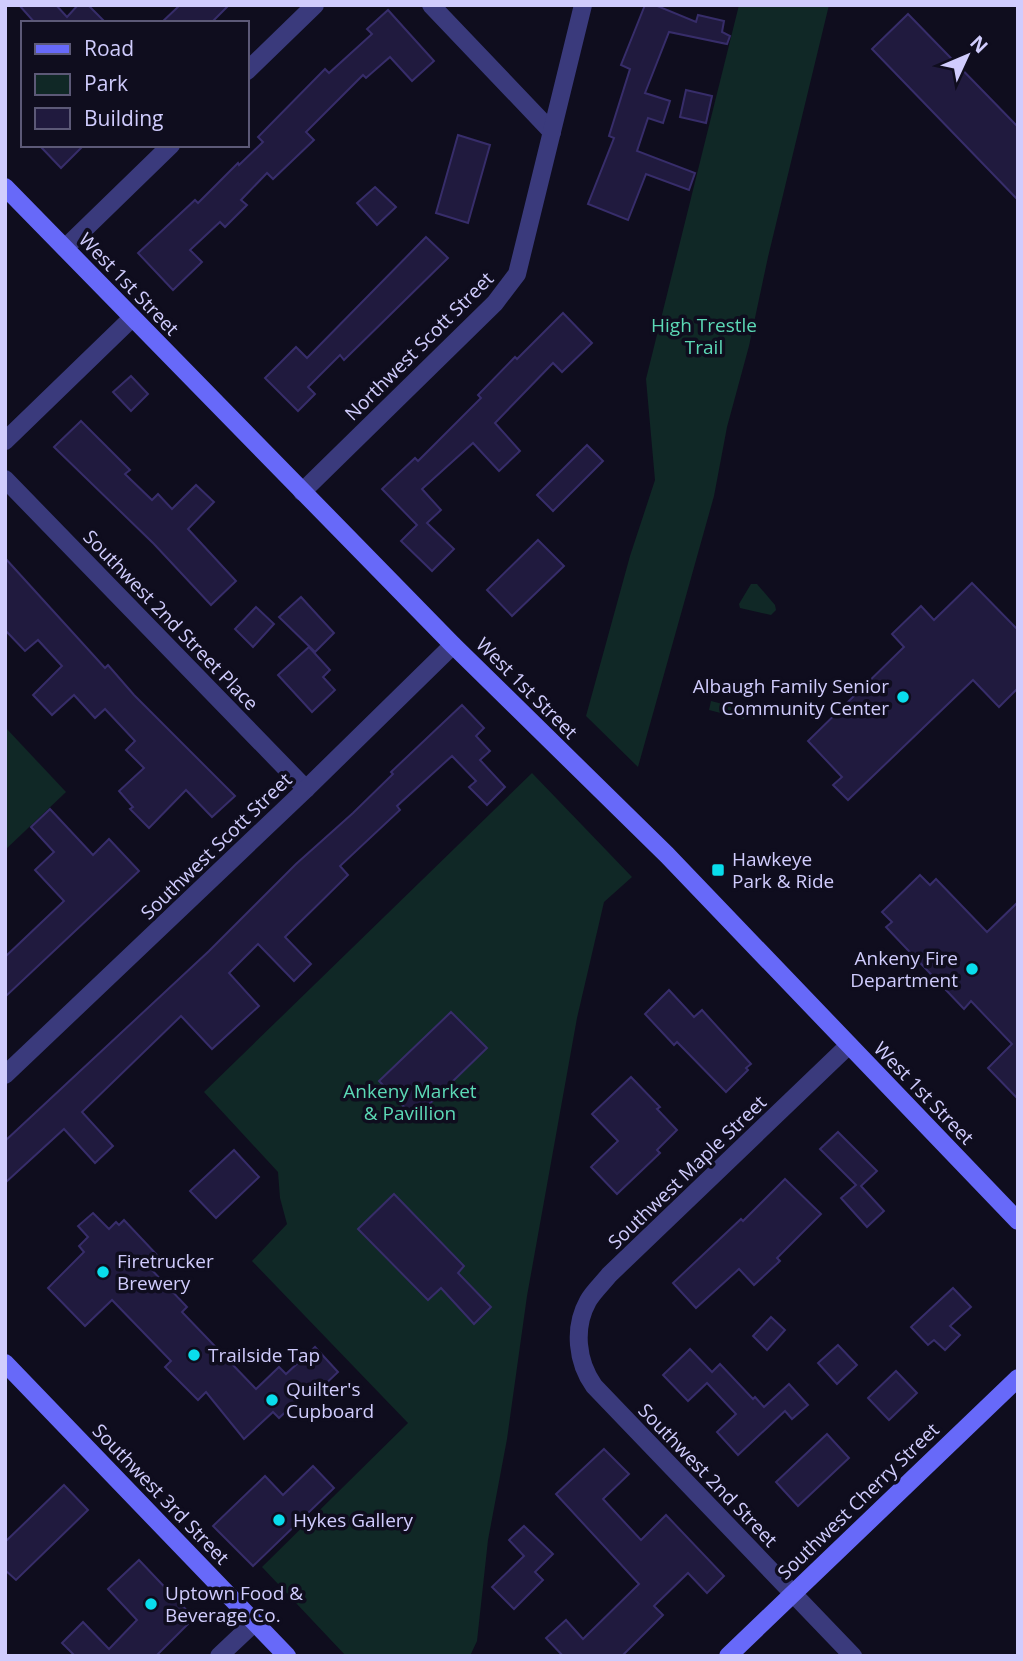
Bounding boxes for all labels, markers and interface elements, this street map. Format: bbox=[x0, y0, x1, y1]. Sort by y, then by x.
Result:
legend bbox=[21, 21, 248, 147]
north arrow bbox=[932, 21, 1002, 91]
text: N bbox=[965, 30, 994, 59]
text: Road bbox=[84, 34, 134, 62]
text: Park bbox=[84, 69, 128, 97]
text: Building bbox=[84, 104, 163, 132]
street label: West 1st Street bbox=[73, 227, 185, 341]
street label: Northwest Scott Street bbox=[339, 266, 499, 426]
park label: High Trestle Trail bbox=[651, 312, 757, 360]
street label: Southwest 2nd Street Place bbox=[78, 524, 264, 716]
street label: West 1st Street bbox=[471, 632, 584, 745]
place label: Albaugh Family Senior Community Center bbox=[693, 673, 889, 721]
marker: Albaugh Family Senior Community Center bbox=[895, 689, 911, 705]
street label: Southwest Scott Street bbox=[135, 767, 297, 925]
place label: Hawkeye Park & Ride bbox=[732, 846, 834, 894]
marker: Hawkeye Park & Ride bbox=[710, 862, 726, 878]
place label: Ankeny Fire Department bbox=[850, 945, 958, 993]
marker: Ankeny Fire Department bbox=[964, 961, 980, 977]
street label: West 1st Street bbox=[868, 1036, 980, 1150]
park label: Ankeny Market & Pavillion bbox=[343, 1078, 477, 1126]
street label: Southwest Maple Street bbox=[602, 1089, 772, 1255]
place label: Firetrucker Brewery bbox=[117, 1248, 214, 1296]
marker: Firetrucker Brewery bbox=[95, 1264, 111, 1280]
place label: Trailside Tap bbox=[208, 1342, 320, 1368]
marker: Trailside Tap bbox=[186, 1347, 202, 1363]
place label: Quilter's Cupboard bbox=[286, 1376, 374, 1424]
marker: Quilter's Cupboard bbox=[264, 1392, 280, 1408]
street label: Southwest 2nd Street bbox=[633, 1398, 784, 1553]
street label: Southwest Cherry Street bbox=[771, 1417, 945, 1585]
street label: Southwest 3rd Street bbox=[87, 1418, 235, 1570]
place label: Hykes Gallery bbox=[293, 1507, 414, 1533]
marker: Hykes Gallery bbox=[271, 1512, 287, 1528]
place label: Uptown Food & Beverage Co. bbox=[165, 1580, 303, 1628]
marker: Uptown Food & Beverage Co. bbox=[143, 1596, 159, 1612]

